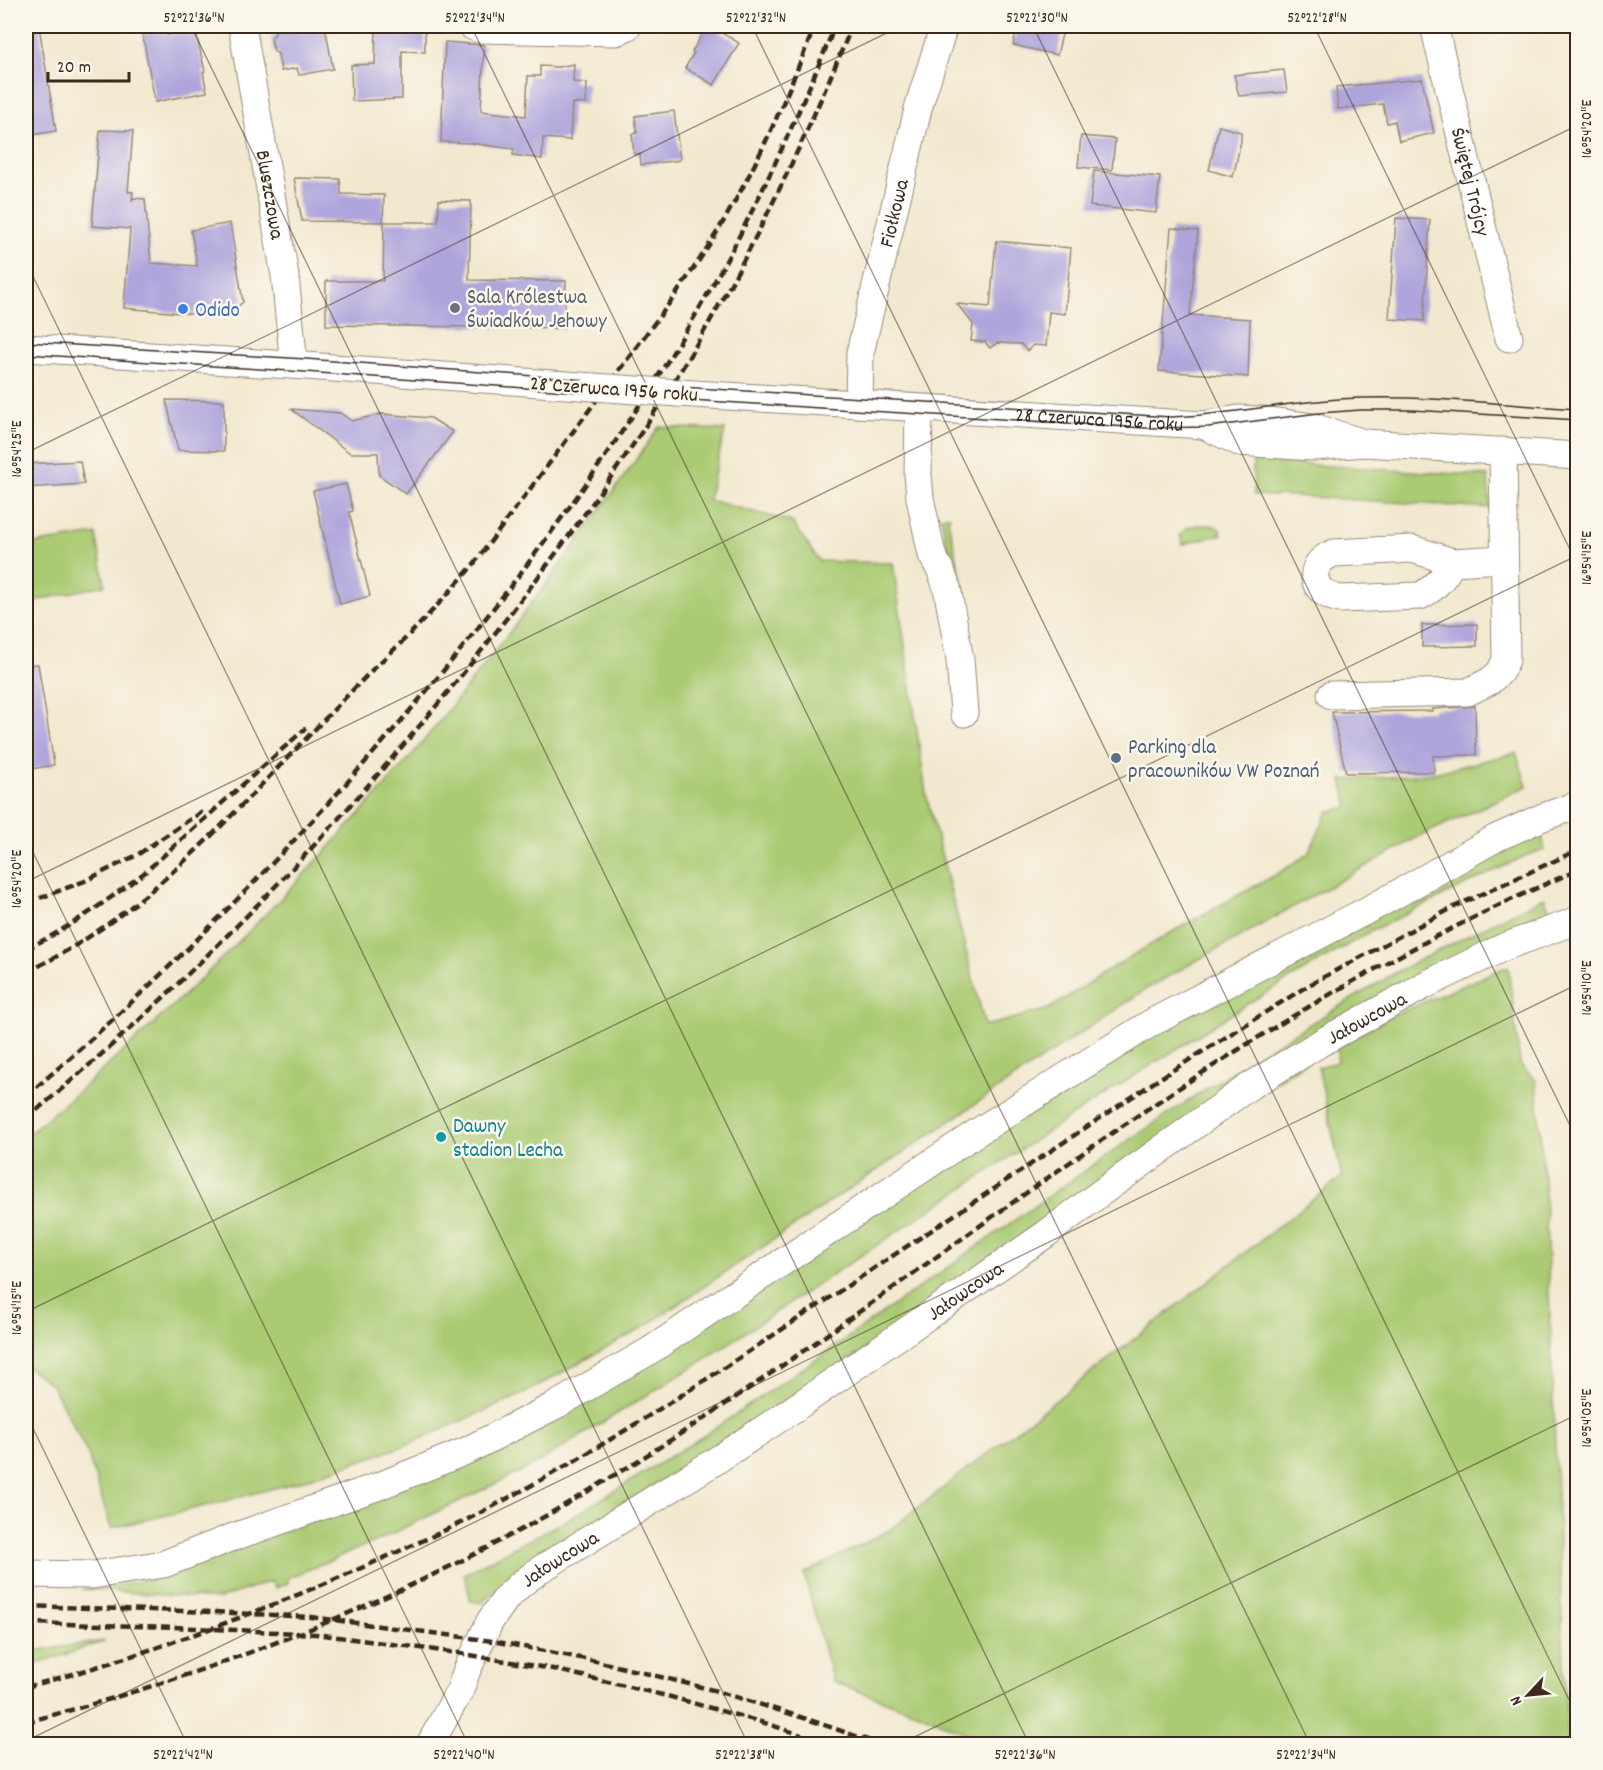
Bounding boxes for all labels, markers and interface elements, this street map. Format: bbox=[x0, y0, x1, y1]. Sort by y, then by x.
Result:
text: 52°22'36"N bbox=[163, 8, 225, 30]
text: 52°22'34"N bbox=[445, 8, 505, 30]
text: 52°22'32"N bbox=[726, 8, 786, 30]
text: 52°22'30"N bbox=[1006, 8, 1068, 30]
text: 52°22'28"N bbox=[1287, 8, 1347, 30]
scale bar bbox=[48, 45, 129, 83]
text: 20 m bbox=[57, 56, 91, 81]
text: 16°54'20"E bbox=[1577, 100, 1599, 158]
street label: Świętej Trójcy bbox=[1441, 125, 1496, 240]
street label: Bluszczowa bbox=[246, 148, 291, 243]
street label: Fiołkowa bbox=[874, 175, 919, 251]
place label: Sala Królestwa Świadków Jehowy bbox=[467, 284, 607, 338]
place label: Odido bbox=[195, 297, 240, 327]
marker: Sala Królestwa Świadków Jehowy bbox=[448, 301, 462, 315]
marker: Odido bbox=[176, 302, 190, 316]
street label: 28 Czerwca 1956 roku bbox=[529, 370, 699, 412]
street label: 28 Czerwca 1956 roku bbox=[1014, 402, 1184, 442]
text: 16°54'25"E bbox=[7, 420, 29, 478]
text: 16°54'15"E bbox=[1577, 531, 1599, 585]
place label: Parking dla pracowników VW Poznań bbox=[1128, 734, 1320, 788]
marker: Parking dla pracowników VW Poznań bbox=[1109, 751, 1123, 765]
text: 16°54'20"E bbox=[7, 850, 29, 908]
text: 16°54'10"E bbox=[1577, 960, 1599, 1016]
street label: Jałowcowa bbox=[1323, 985, 1414, 1054]
place label: Dawny stadion Lecha bbox=[453, 1113, 564, 1167]
marker: Dawny stadion Lecha bbox=[434, 1130, 448, 1144]
street label: Jałowcowa bbox=[922, 1255, 1012, 1330]
text: 16°54'15"E bbox=[7, 1281, 29, 1335]
text: 16°54'05"E bbox=[1577, 1388, 1599, 1447]
street label: Jałowcowa bbox=[516, 1524, 607, 1597]
north arrow bbox=[1498, 1665, 1558, 1725]
text: N bbox=[1505, 1692, 1529, 1709]
text: 52°22'42"N bbox=[153, 1745, 213, 1767]
text: 52°22'40"N bbox=[433, 1745, 495, 1767]
text: 52°22'38"N bbox=[715, 1745, 775, 1767]
text: 52°22'36"N bbox=[994, 1745, 1056, 1767]
text: 52°22'34"N bbox=[1276, 1745, 1336, 1767]

